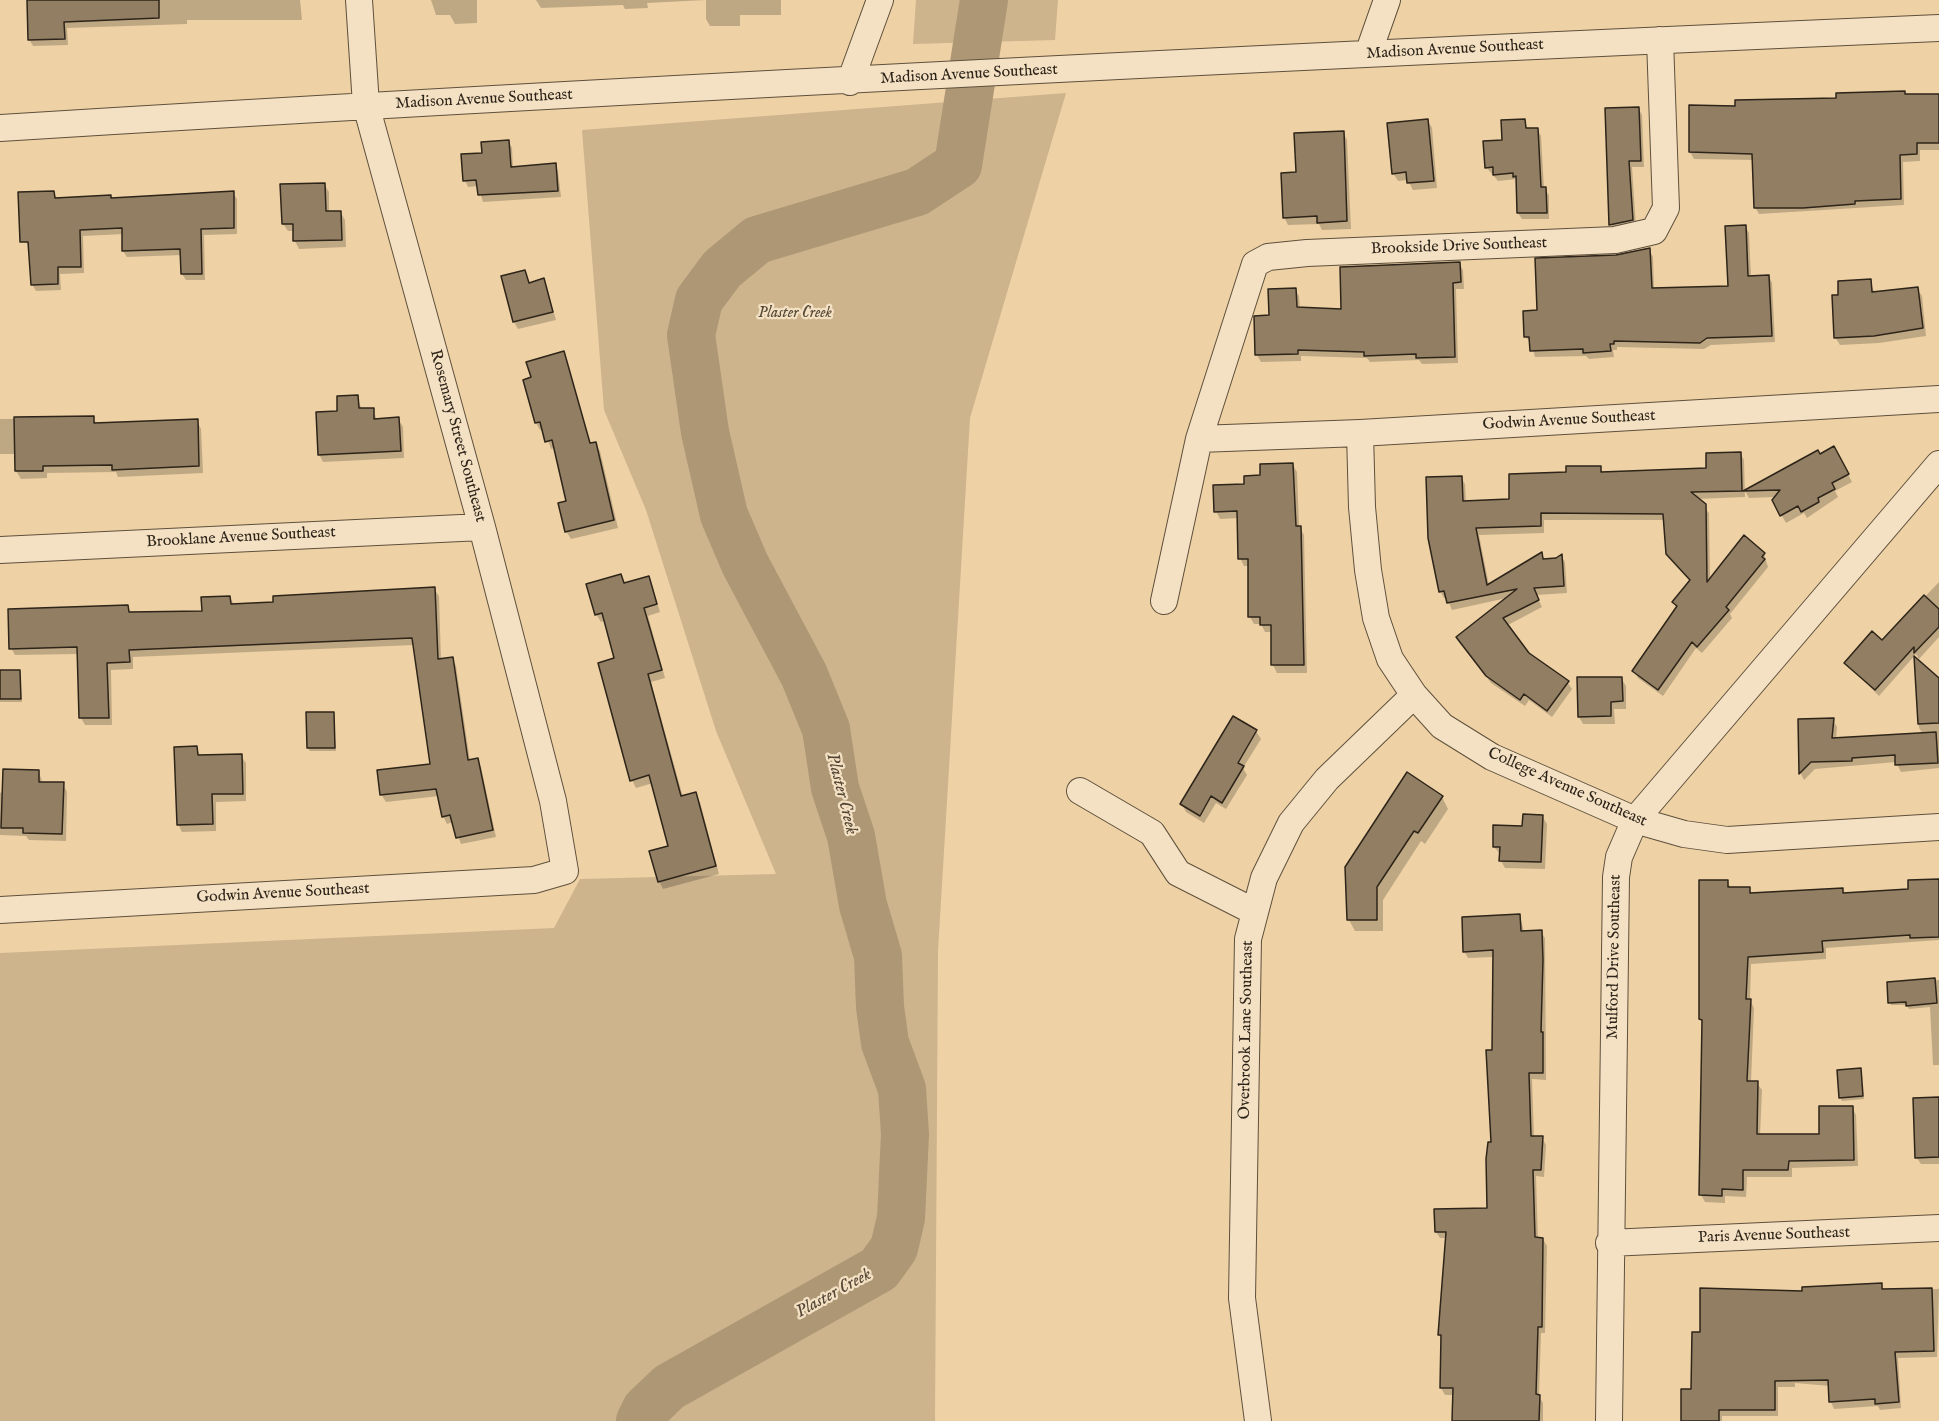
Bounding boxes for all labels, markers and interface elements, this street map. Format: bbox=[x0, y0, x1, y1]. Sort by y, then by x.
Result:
street label: Madison Avenue Southeast bbox=[1366, 36, 1544, 64]
street label: Madison Avenue Southeast bbox=[880, 61, 1058, 89]
street label: Madison Avenue Southeast bbox=[395, 86, 573, 114]
street label: Brookside Drive Southeast bbox=[1370, 234, 1548, 260]
park label: Plaster Creek bbox=[758, 304, 832, 324]
street label: Rosemary Street Southeast bbox=[425, 348, 489, 524]
street label: Godwin Avenue Southeast bbox=[1482, 407, 1656, 435]
street label: Brooklane Avenue Southeast bbox=[146, 523, 336, 553]
street label: College Avenue Southeast bbox=[1484, 744, 1650, 832]
water label: Plaster Creek bbox=[820, 751, 862, 837]
street label: Mulford Drive Southeast bbox=[1604, 874, 1626, 1040]
street label: Godwin Avenue Southeast bbox=[196, 880, 370, 908]
street label: Overbrook Lane Southeast bbox=[1236, 940, 1258, 1120]
street label: Paris Avenue Southeast bbox=[1698, 1224, 1850, 1248]
water label: Plaster Creek bbox=[792, 1264, 876, 1324]

